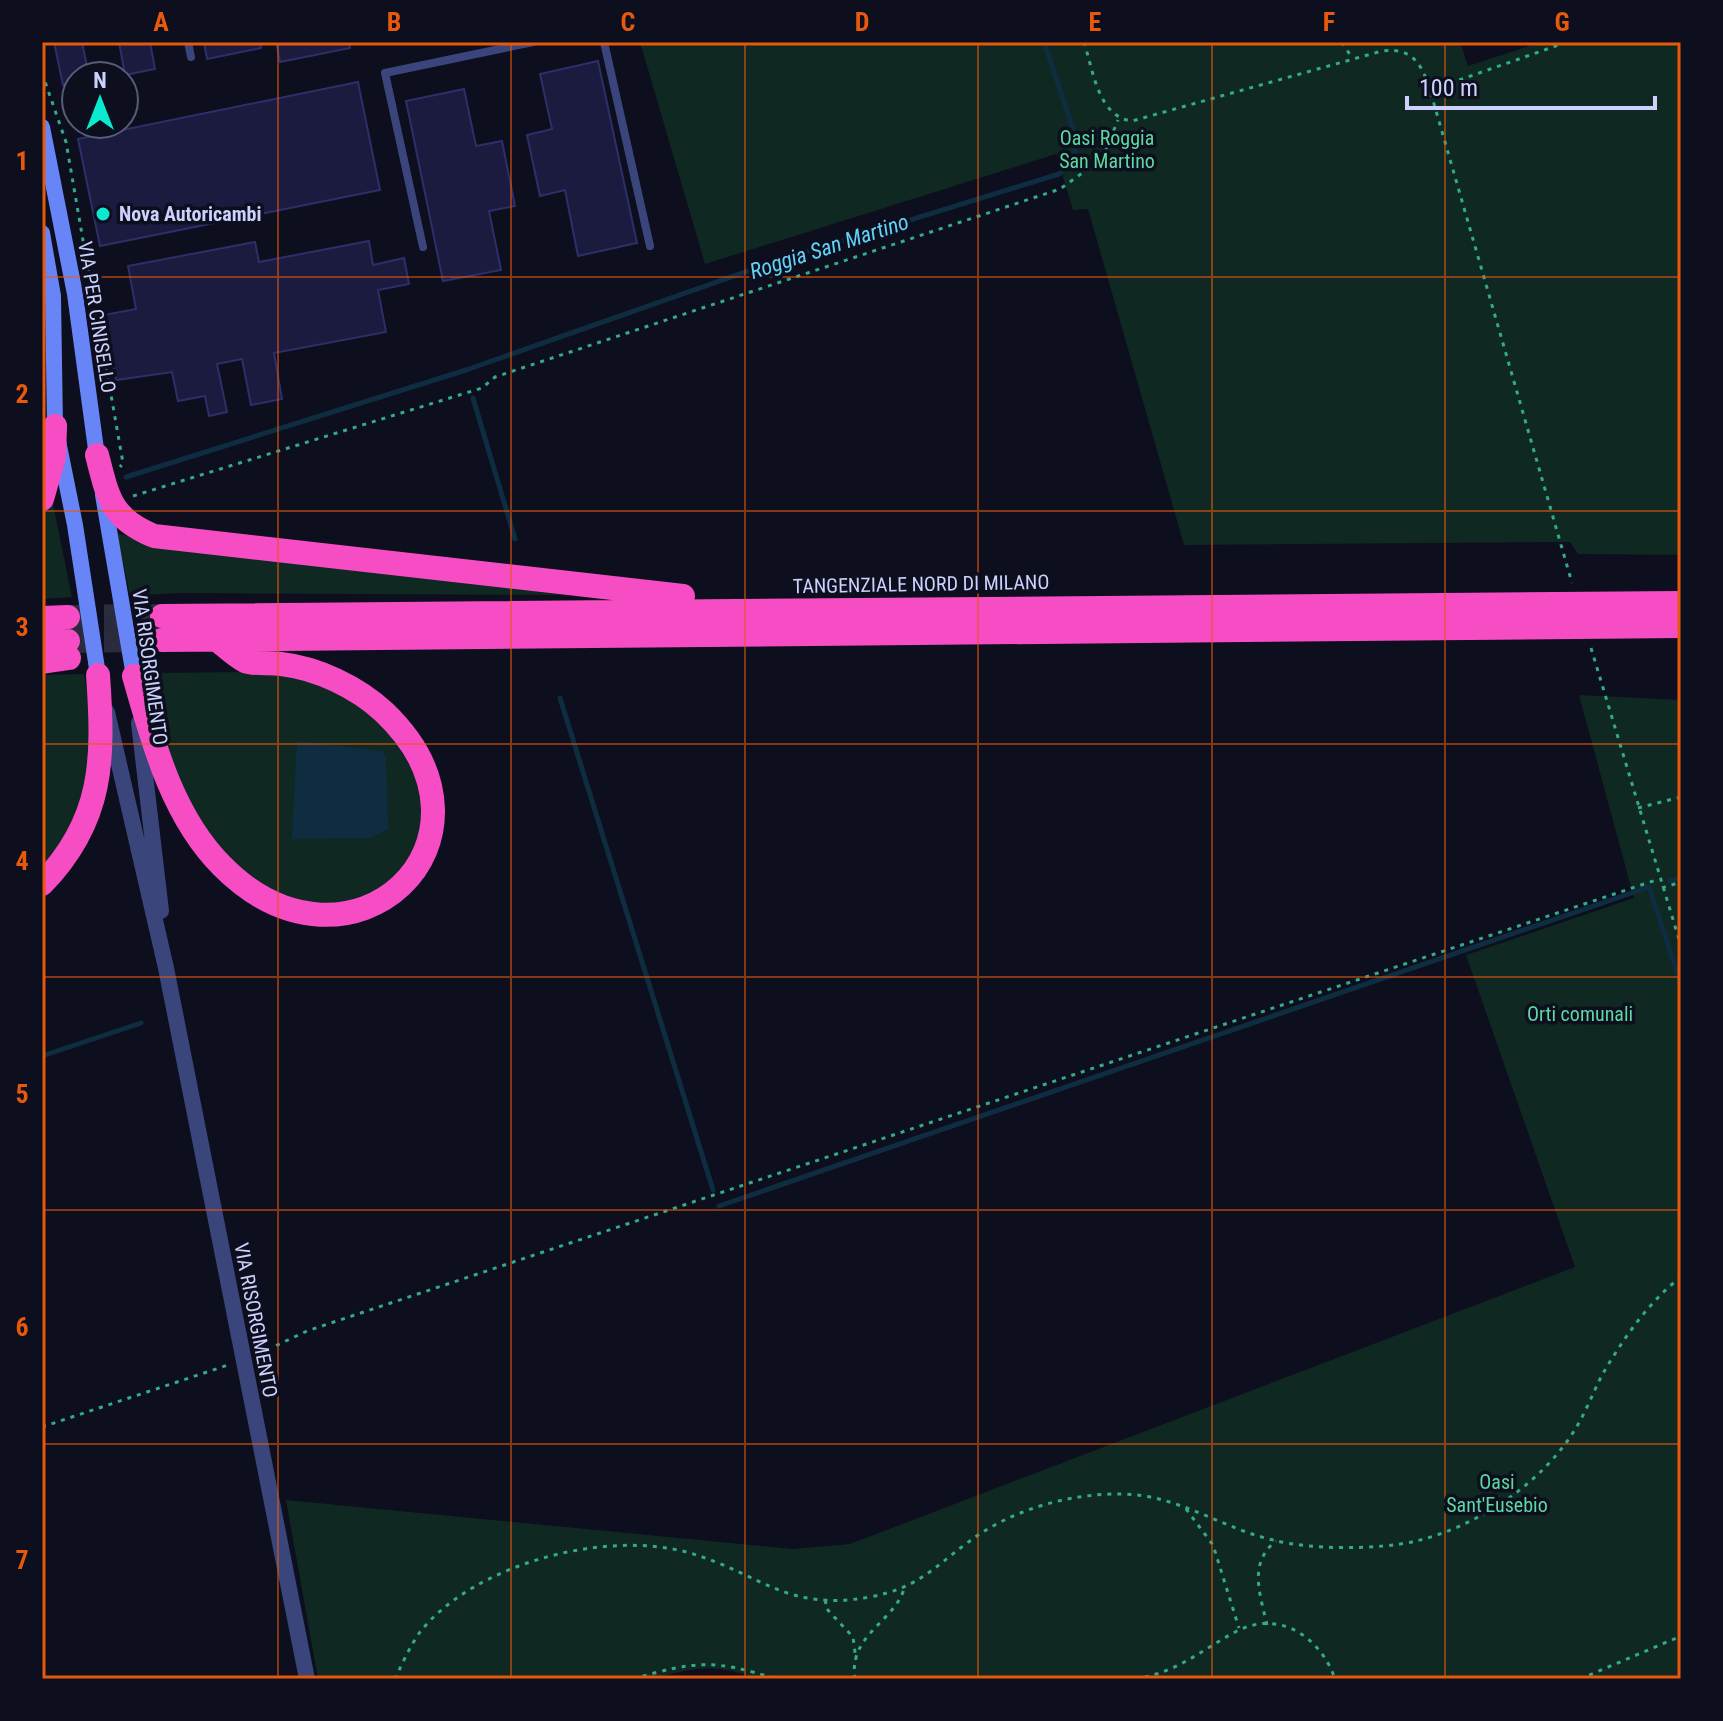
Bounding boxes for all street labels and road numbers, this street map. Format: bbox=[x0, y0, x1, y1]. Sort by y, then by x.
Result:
street label: VIA PER CINISELLO bbox=[73, 239, 121, 395]
street label: TANGENZIALE NORD DI MILANO bbox=[792, 570, 1050, 598]
street label: VIA RISORGIMENTO bbox=[127, 587, 173, 747]
street label: VIA RISORGIMENTO bbox=[229, 1241, 283, 1399]

